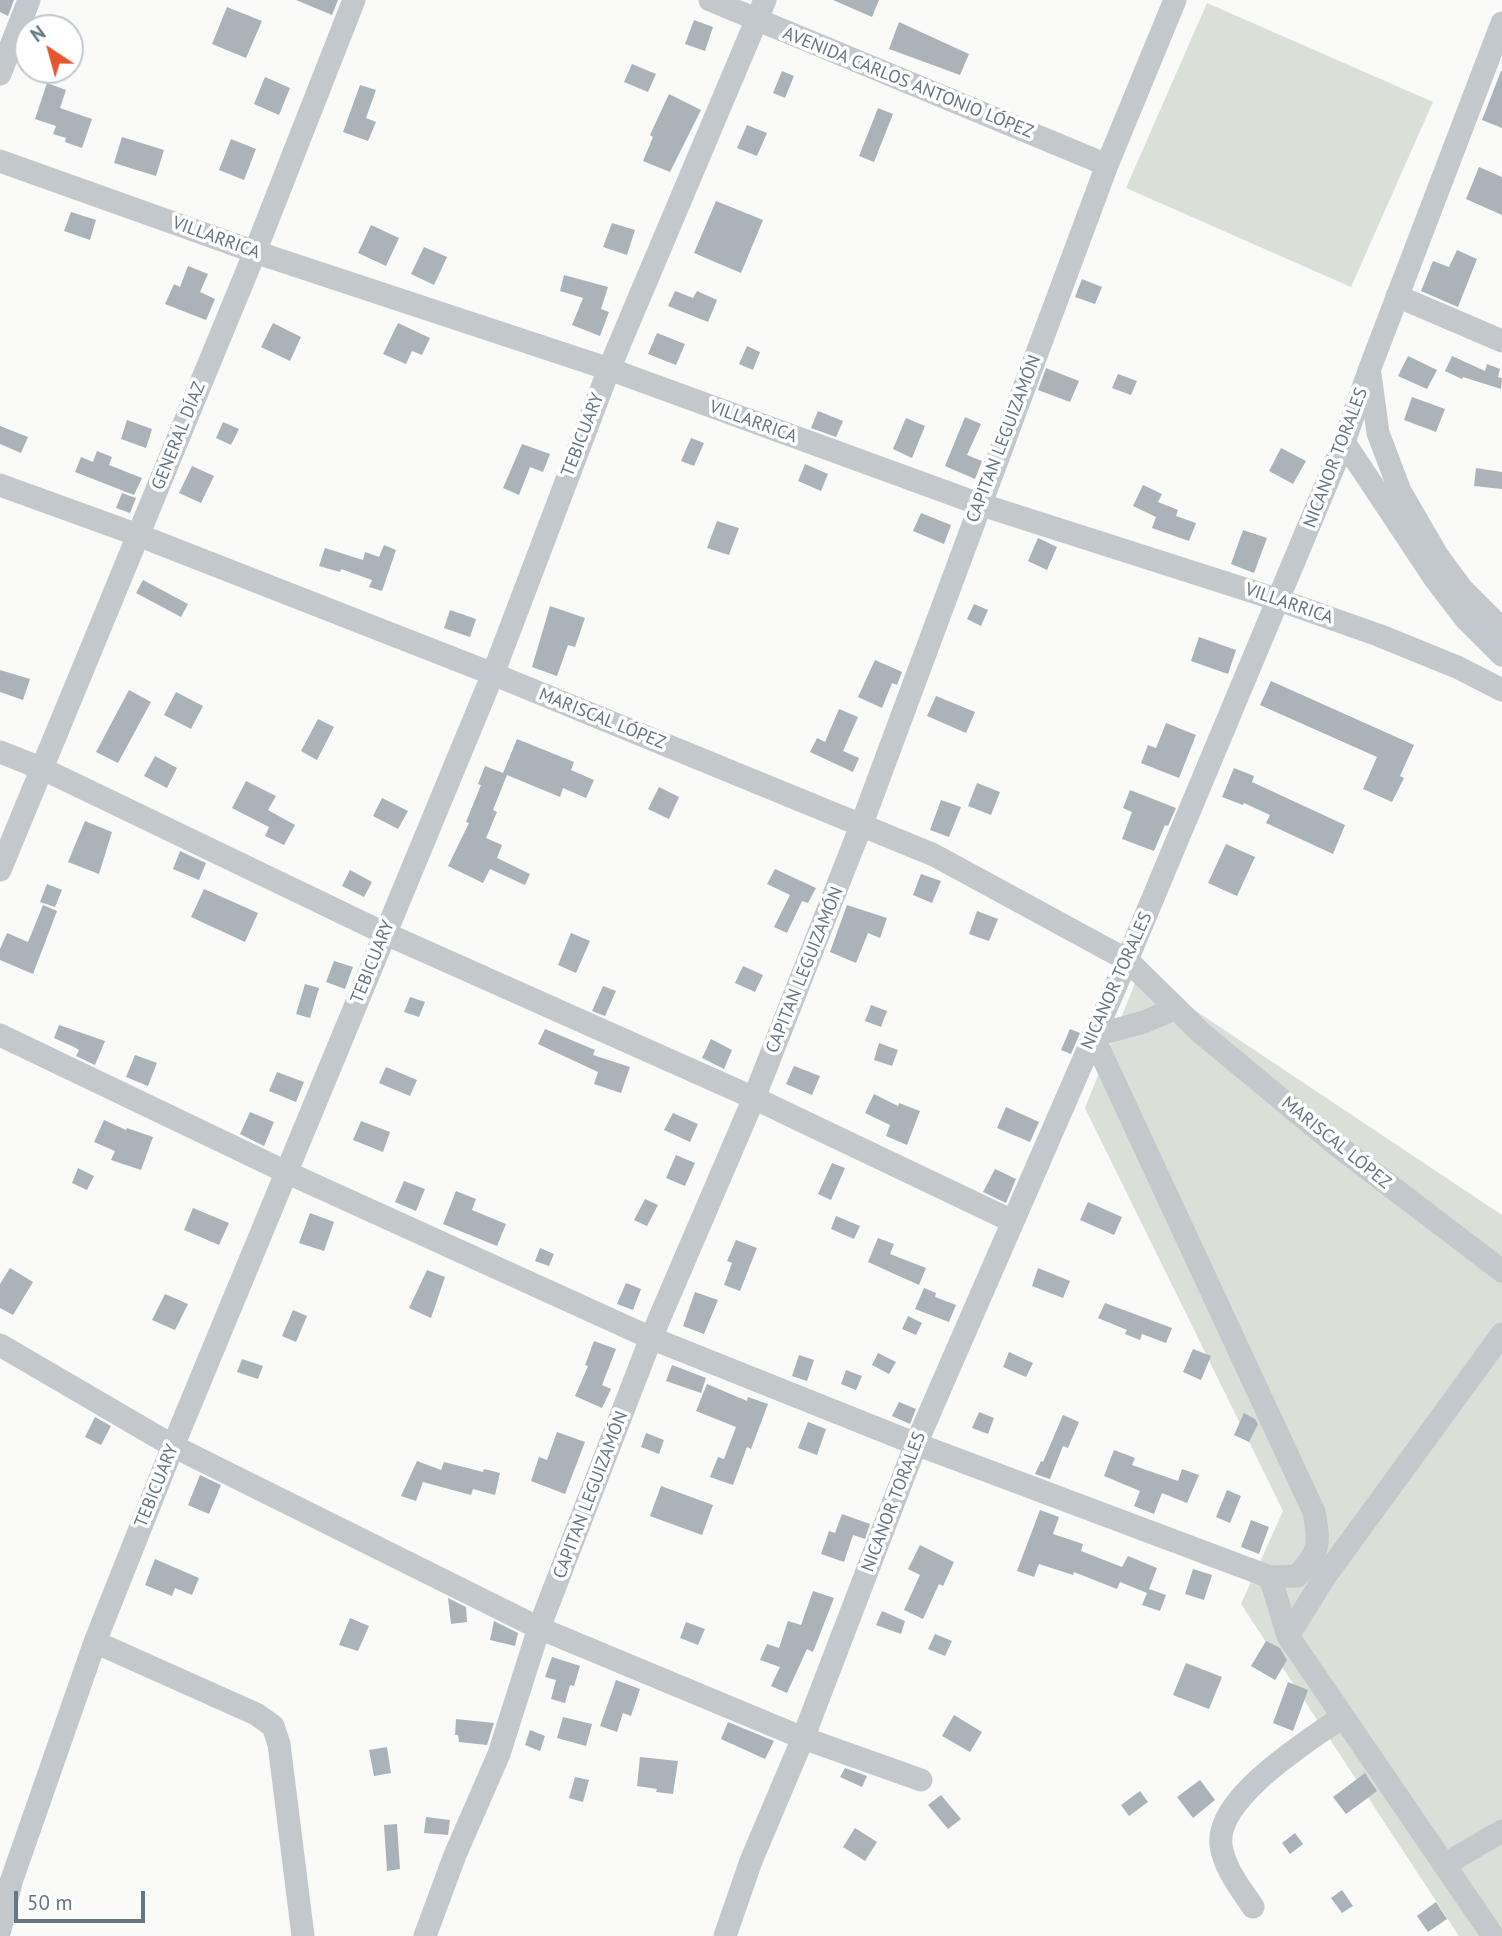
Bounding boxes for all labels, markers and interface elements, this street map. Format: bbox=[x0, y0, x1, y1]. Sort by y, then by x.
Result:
north arrow bbox=[14, 14, 84, 84]
text: N bbox=[26, 20, 50, 47]
street label: AVENIDA CARLOS ANTONIO LÓPEZ bbox=[780, 23, 1036, 143]
street label: VILLARRICA bbox=[169, 212, 263, 264]
street label: CAPITAN LEGUIZAMÓN bbox=[962, 352, 1046, 526]
street label: GENERAL DÍAZ bbox=[148, 379, 210, 493]
street label: NICANOR TORALES bbox=[1299, 385, 1373, 531]
street label: TEBICUARY bbox=[557, 390, 609, 480]
street label: VILLARRICA bbox=[706, 396, 800, 448]
street label: VILLARRICA bbox=[1242, 579, 1336, 629]
street label: MARISCAL LÓPEZ bbox=[536, 684, 668, 754]
street label: CAPITAN LEGUIZAMÓN bbox=[762, 884, 848, 1056]
street label: NICANOR TORALES bbox=[1077, 909, 1157, 1053]
street label: TEBICUARY bbox=[347, 917, 399, 1007]
street label: MARISCAL LÓPEZ bbox=[1277, 1092, 1395, 1194]
street label: CAPITAN LEGUIZAMÓN bbox=[549, 1408, 633, 1582]
street label: NICANOR TORALES bbox=[857, 1429, 931, 1575]
street label: TEBICUARY bbox=[131, 1441, 183, 1531]
scale bar bbox=[18, 1876, 149, 1920]
text: 50 m bbox=[27, 1889, 73, 1916]

